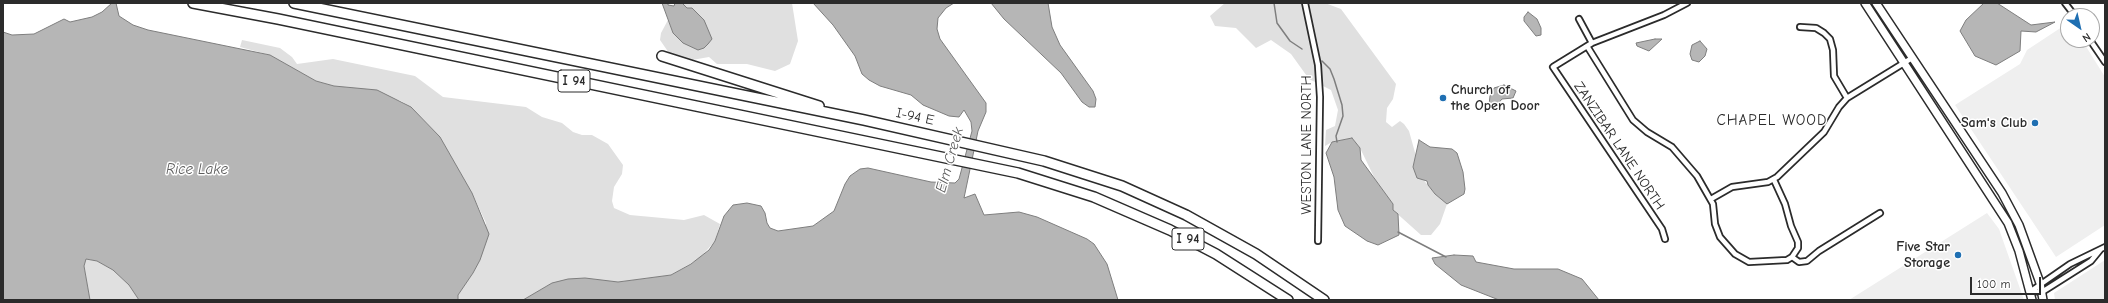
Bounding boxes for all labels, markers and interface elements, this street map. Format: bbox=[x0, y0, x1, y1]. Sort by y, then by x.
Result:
north arrow bbox=[2060, 8, 2100, 48]
text: N bbox=[2080, 30, 2093, 45]
road number: I 94 bbox=[558, 70, 590, 92]
street label: WESTON LANE NORTH bbox=[1299, 75, 1315, 215]
street label: ZANZIBAR LANE NORTH bbox=[1570, 79, 1668, 213]
place label: Church of the Open Door bbox=[1451, 82, 1539, 114]
marker: Church of the Open Door bbox=[1438, 93, 1448, 103]
street label: I-94 E bbox=[894, 105, 936, 129]
district label: CHAPEL WOOD bbox=[1717, 112, 1827, 130]
place label: Sam's Club bbox=[1961, 115, 2027, 131]
marker: Sam's Club bbox=[2030, 118, 2040, 128]
water label: Elm Creek bbox=[932, 125, 968, 195]
water label: Rice Lake bbox=[166, 161, 228, 179]
road number: I 94 bbox=[1172, 228, 1204, 250]
place label: Five Star Storage bbox=[1896, 239, 1950, 272]
marker: Five Star Storage bbox=[1953, 250, 1963, 260]
scale bar bbox=[1972, 269, 2043, 295]
text: 100 m bbox=[1977, 277, 2010, 291]

